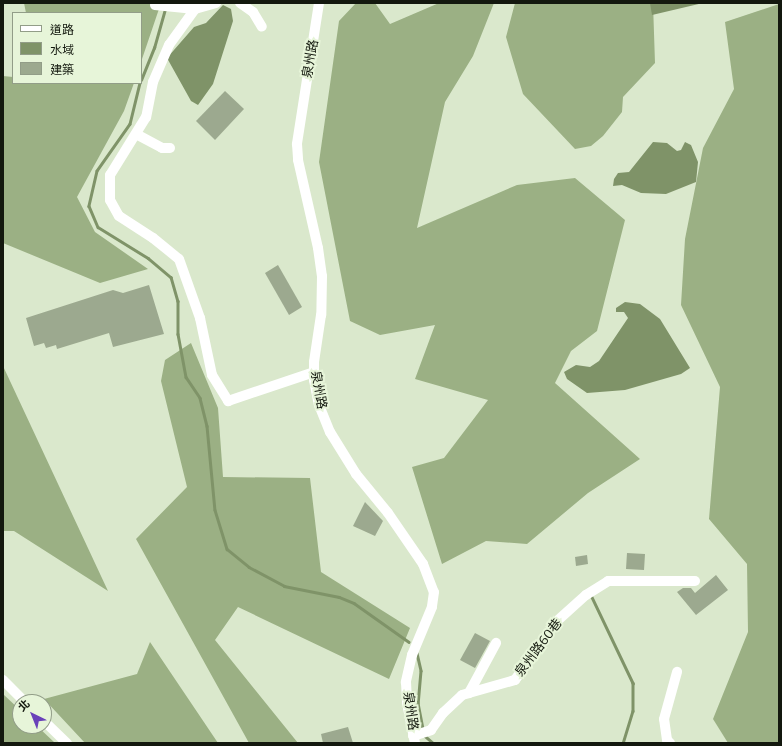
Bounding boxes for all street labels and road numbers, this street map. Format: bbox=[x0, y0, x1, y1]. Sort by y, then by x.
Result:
street label: 泉州路 bbox=[300, 38, 322, 80]
street label: 泉州路 bbox=[307, 369, 329, 411]
street label: 泉州路60巷 bbox=[512, 616, 566, 680]
street label: 泉州路 bbox=[400, 691, 420, 731]

